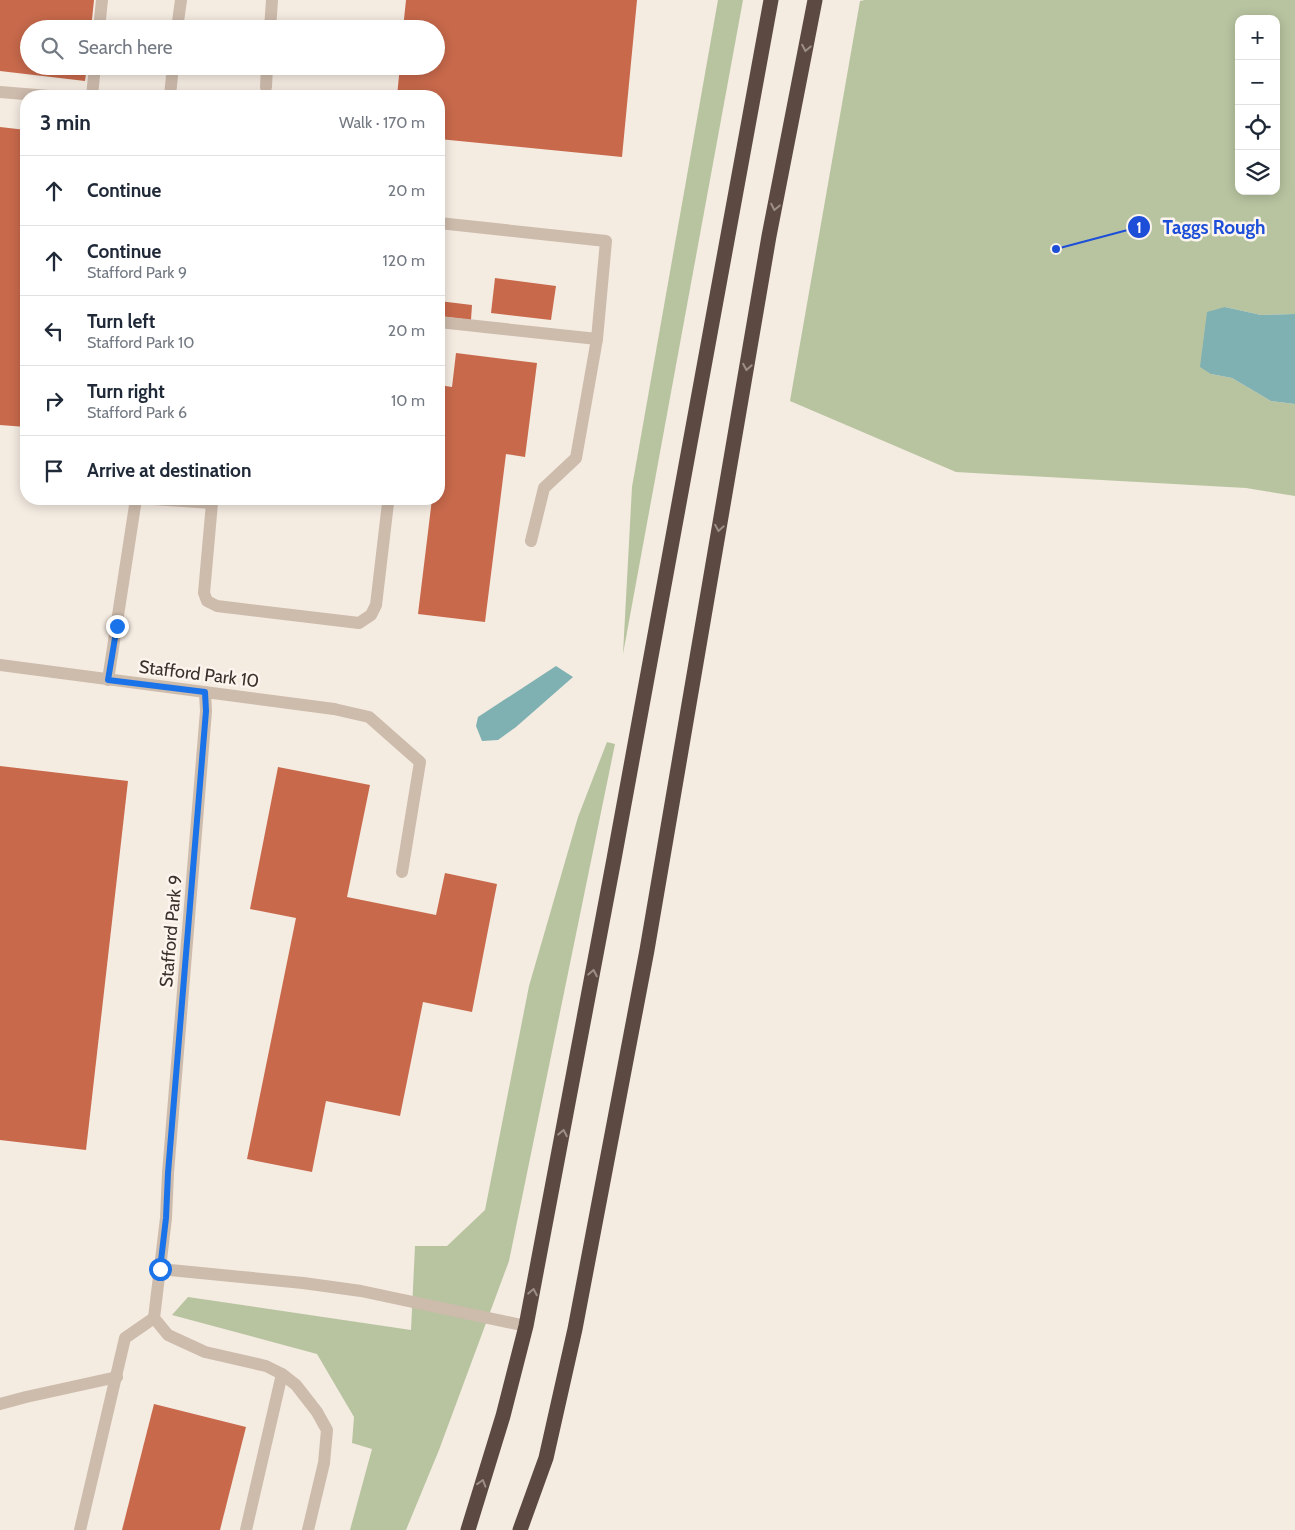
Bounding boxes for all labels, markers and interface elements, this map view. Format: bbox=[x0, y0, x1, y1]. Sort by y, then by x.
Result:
map controls bbox=[1235, 15, 1280, 195]
button: + bbox=[1235, 15, 1280, 60]
search box bbox=[20, 20, 445, 75]
icon: search bbox=[38, 34, 66, 62]
text: Search here bbox=[78, 36, 172, 59]
one-way arrow bbox=[801, 43, 812, 52]
button: − bbox=[1235, 60, 1280, 105]
button: locate bbox=[1235, 105, 1280, 150]
text: 3 min bbox=[40, 110, 91, 135]
text: Walk · 170 m bbox=[339, 113, 425, 132]
button: layers bbox=[1235, 150, 1280, 195]
icon: ahead bbox=[40, 177, 68, 205]
text: Continue bbox=[87, 179, 161, 202]
text: 20 m bbox=[388, 181, 425, 200]
one-way arrow bbox=[770, 203, 781, 212]
callout: Taggs Rough bbox=[1127, 210, 1275, 244]
text: Taggs Rough bbox=[1162, 216, 1266, 239]
text: 1 bbox=[1136, 219, 1142, 237]
text: Continue bbox=[87, 240, 161, 263]
icon: ahead bbox=[40, 247, 68, 275]
text: 120 m bbox=[383, 251, 425, 270]
text: Stafford Park 9 bbox=[87, 263, 187, 282]
text: Turn left bbox=[87, 310, 155, 333]
icon: left bbox=[40, 317, 68, 345]
text: 20 m bbox=[388, 321, 425, 340]
text: Stafford Park 10 bbox=[87, 333, 194, 352]
one-way arrow bbox=[742, 363, 752, 372]
text: Turn right bbox=[87, 380, 165, 403]
icon: right bbox=[40, 387, 68, 415]
text: 10 m bbox=[391, 391, 425, 410]
text: Stafford Park 6 bbox=[87, 403, 187, 422]
icon: arrive bbox=[40, 457, 68, 485]
text: Arrive at destination bbox=[87, 459, 251, 482]
one-way arrow bbox=[715, 523, 725, 532]
route end bbox=[106, 615, 129, 638]
street label: Stafford Park 10 bbox=[138, 656, 260, 692]
street label: Stafford Park 9 bbox=[155, 874, 187, 988]
one-way arrow bbox=[587, 969, 597, 978]
one-way arrow bbox=[557, 1128, 567, 1137]
route start bbox=[149, 1258, 172, 1281]
one-way arrow bbox=[527, 1288, 537, 1297]
one-way arrow bbox=[477, 1480, 487, 1488]

